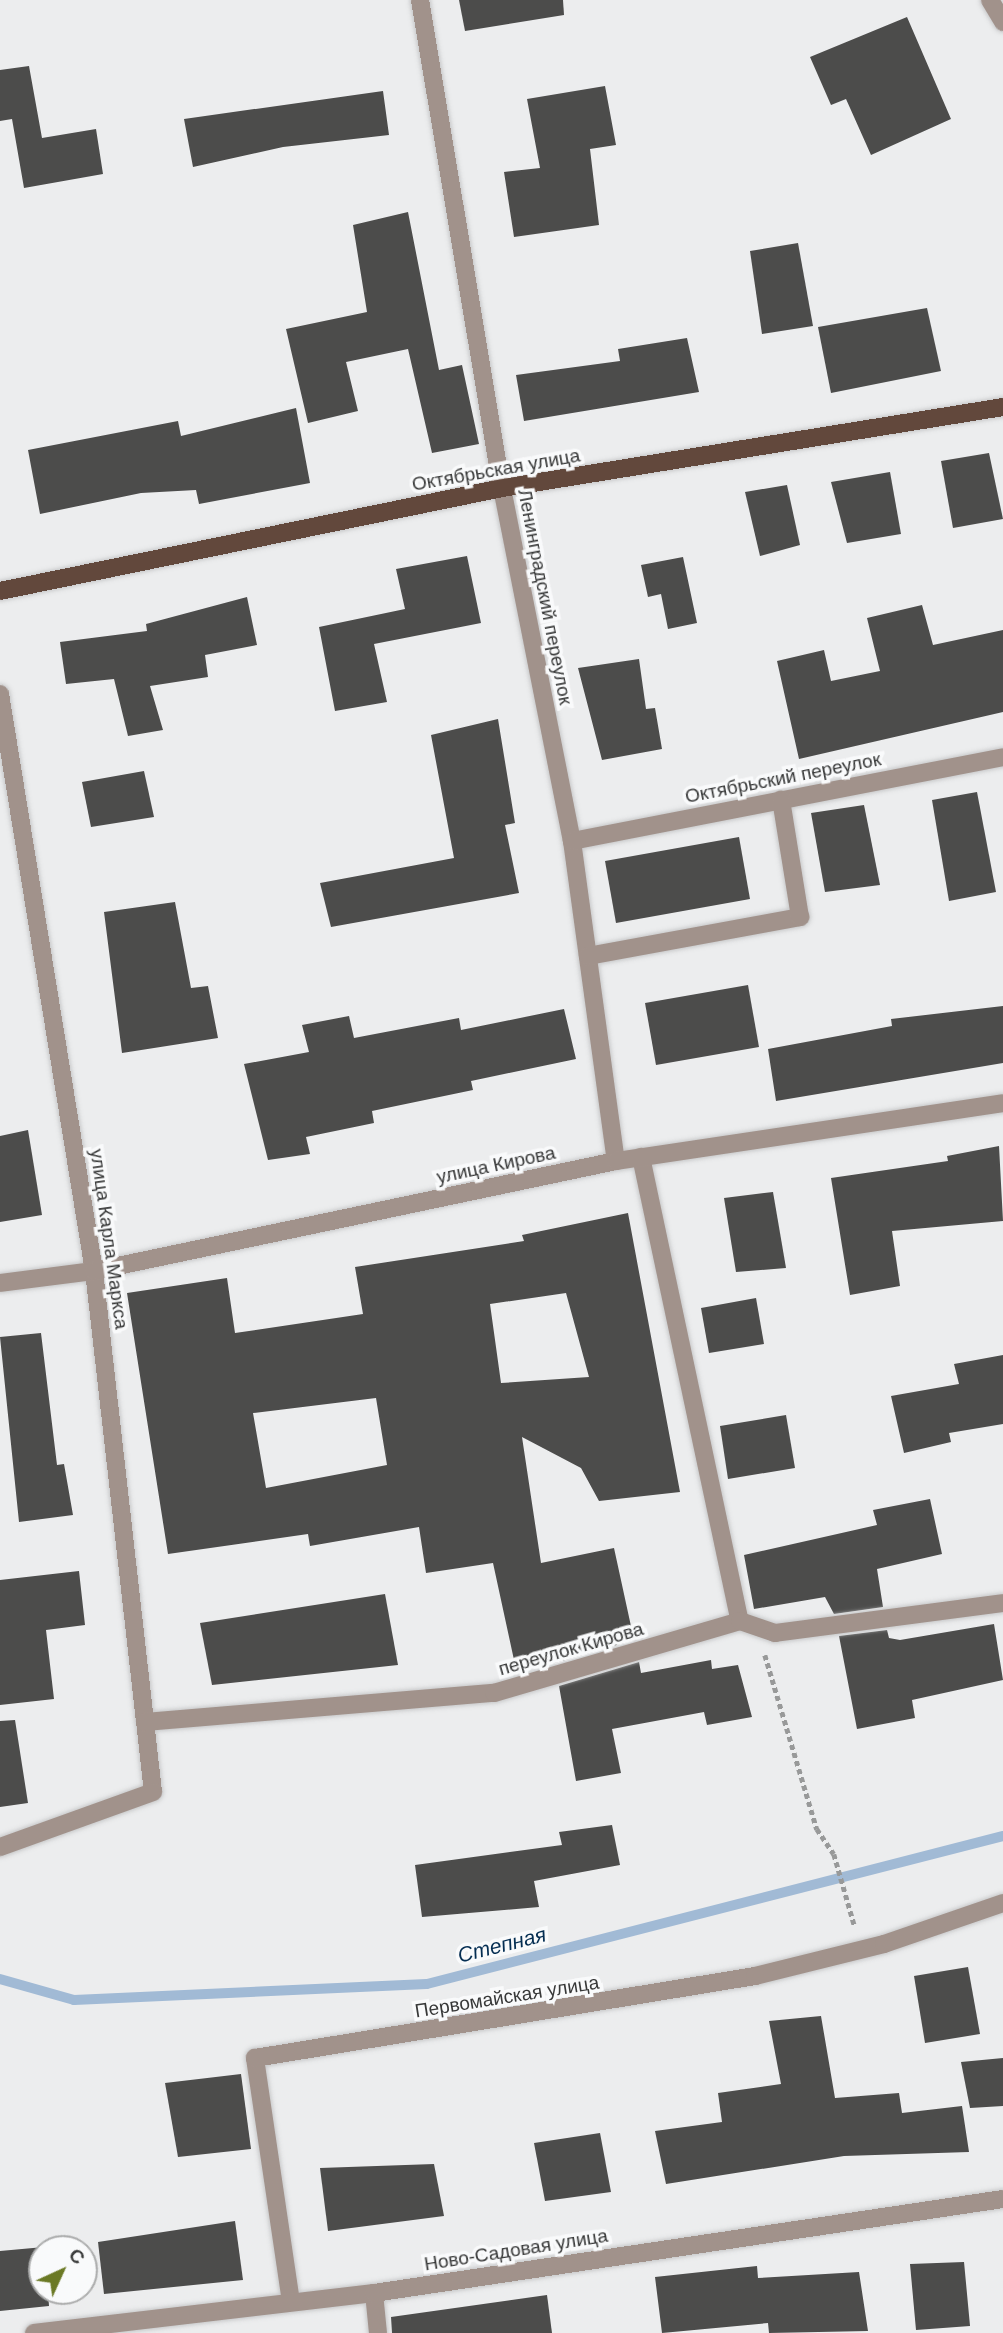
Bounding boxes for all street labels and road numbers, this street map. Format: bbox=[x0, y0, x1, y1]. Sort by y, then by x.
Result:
street label: Октябрьская улица bbox=[410, 444, 582, 496]
street label: Ленинградский переулок bbox=[513, 487, 577, 707]
street label: Октябрьский переулок bbox=[683, 748, 883, 808]
street label: улица Кирова bbox=[435, 1141, 557, 1189]
street label: улица Карла Маркса bbox=[85, 1147, 133, 1331]
street label: переулок Кирова bbox=[496, 1617, 646, 1681]
street label: Первомайская улица bbox=[413, 1971, 601, 2023]
street label: Ново-Садовая улица bbox=[423, 2224, 609, 2276]

